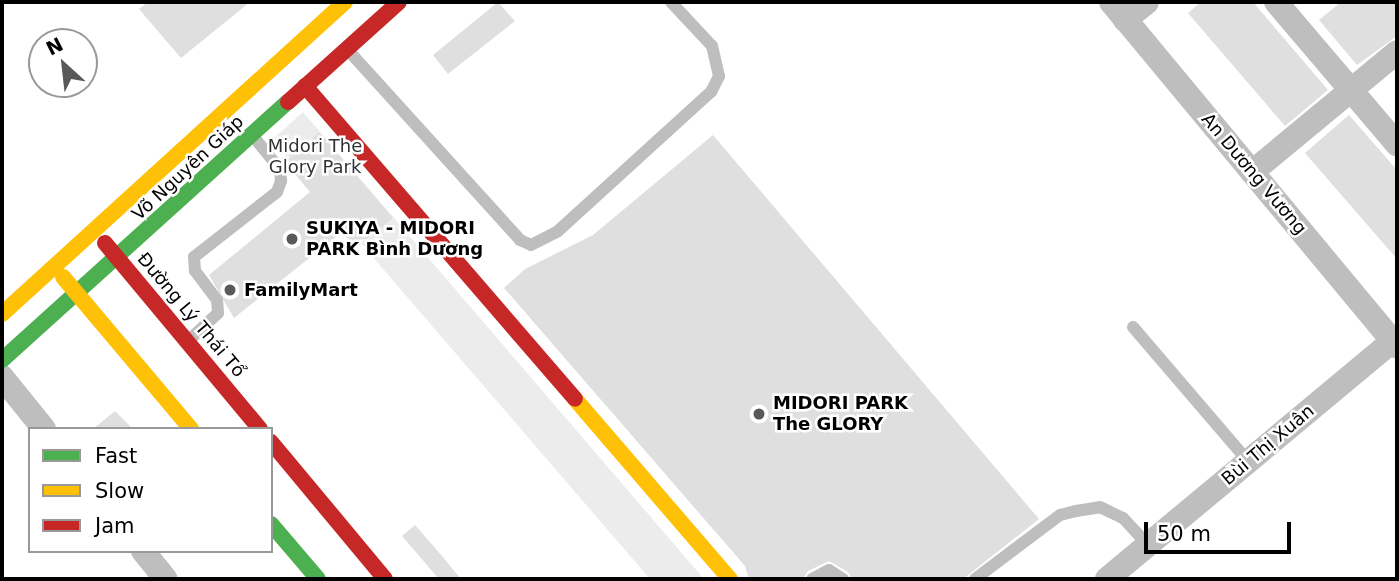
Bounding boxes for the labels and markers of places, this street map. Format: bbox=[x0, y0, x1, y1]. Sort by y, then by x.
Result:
place label: SUKIYA - MIDORI PARK Bình Dương bbox=[306, 218, 483, 260]
marker: SUKIYA - MIDORI PARK Bình Dương bbox=[284, 231, 300, 247]
place label: FamilyMart bbox=[244, 279, 358, 301]
marker: FamilyMart bbox=[222, 282, 238, 298]
place label: MIDORI PARK The GLORY bbox=[773, 393, 908, 436]
marker: MIDORI PARK The GLORY bbox=[751, 406, 767, 422]

